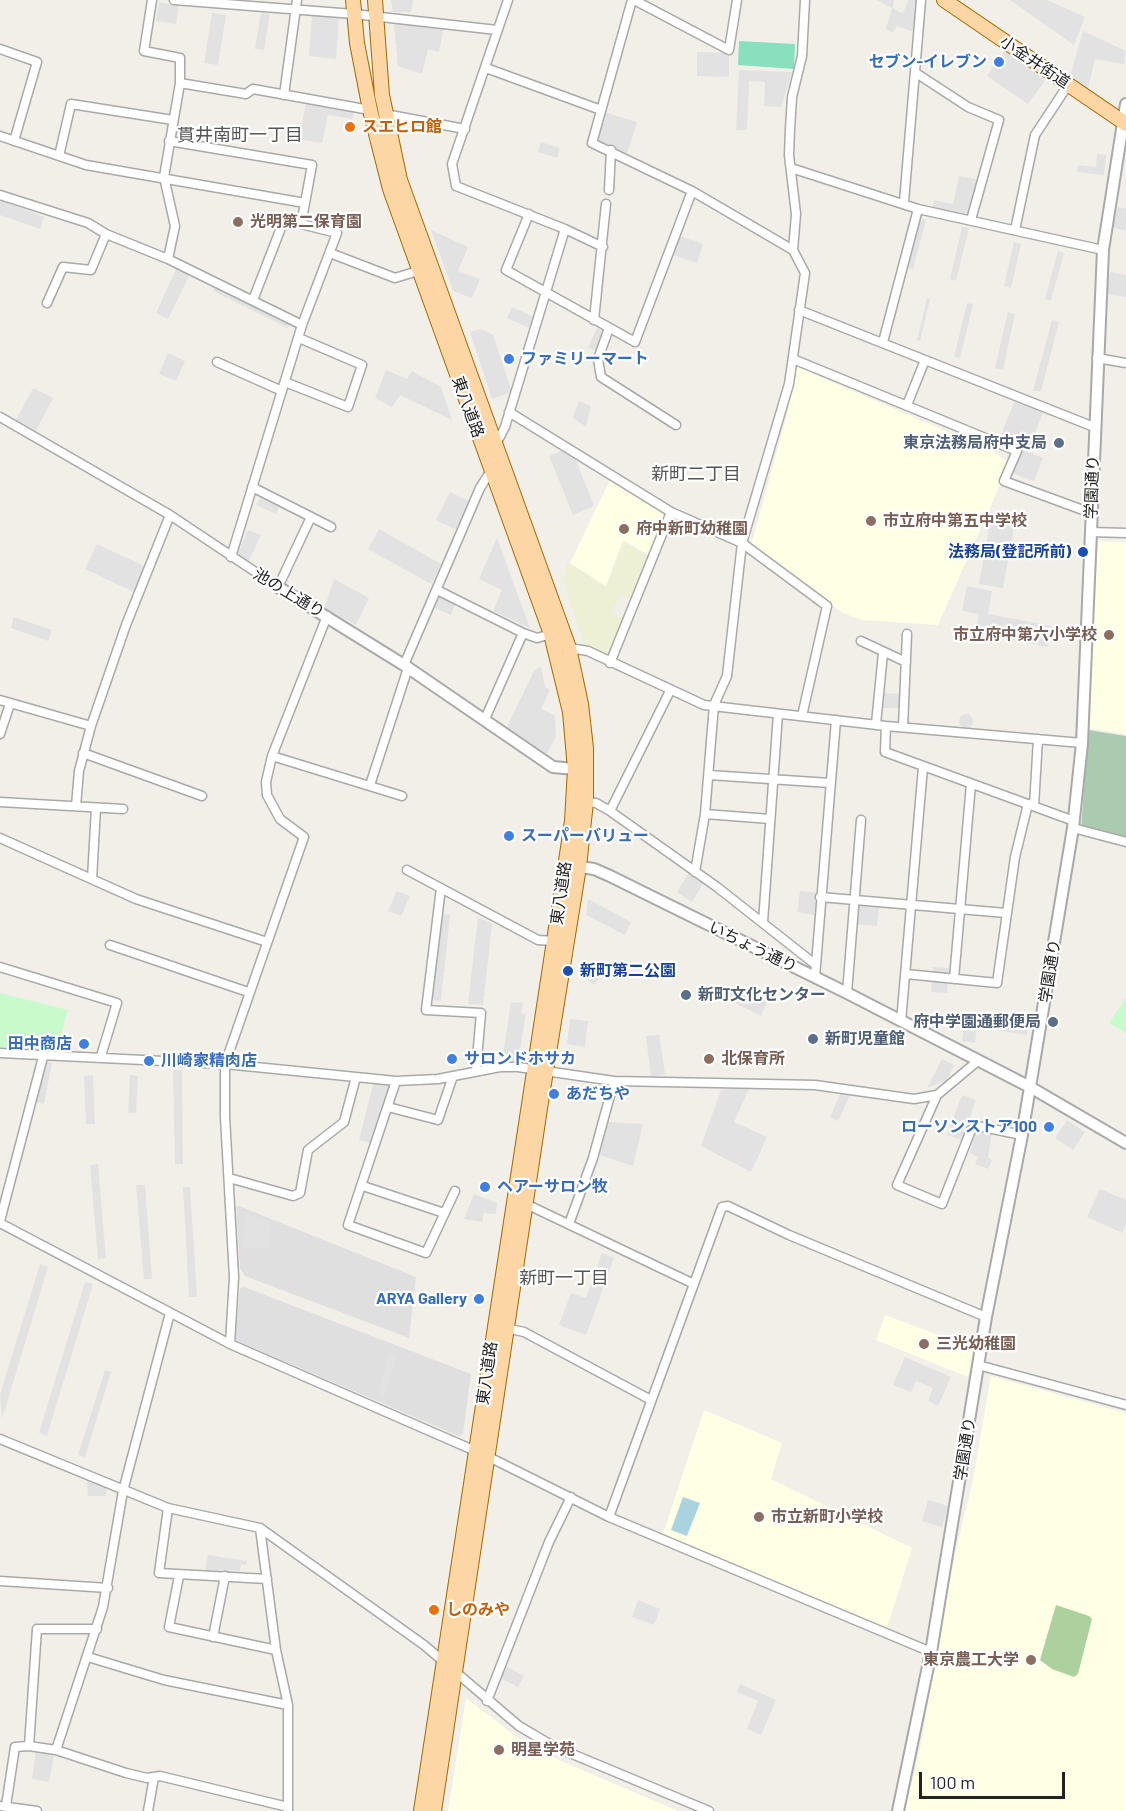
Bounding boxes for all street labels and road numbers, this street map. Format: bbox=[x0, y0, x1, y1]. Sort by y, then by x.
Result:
street label: 小金井街道 bbox=[996, 32, 1074, 92]
street label: 東八道路 bbox=[448, 374, 488, 440]
street label: 学園通り bbox=[1081, 455, 1103, 519]
street label: 池の上通り bbox=[250, 564, 328, 622]
street label: 東八道路 bbox=[547, 860, 575, 926]
street label: いちょう通り bbox=[706, 917, 800, 977]
street label: 学園通り bbox=[1036, 938, 1064, 1004]
street label: 東八道路 bbox=[473, 1340, 501, 1406]
street label: 学園通り bbox=[951, 1416, 979, 1482]

